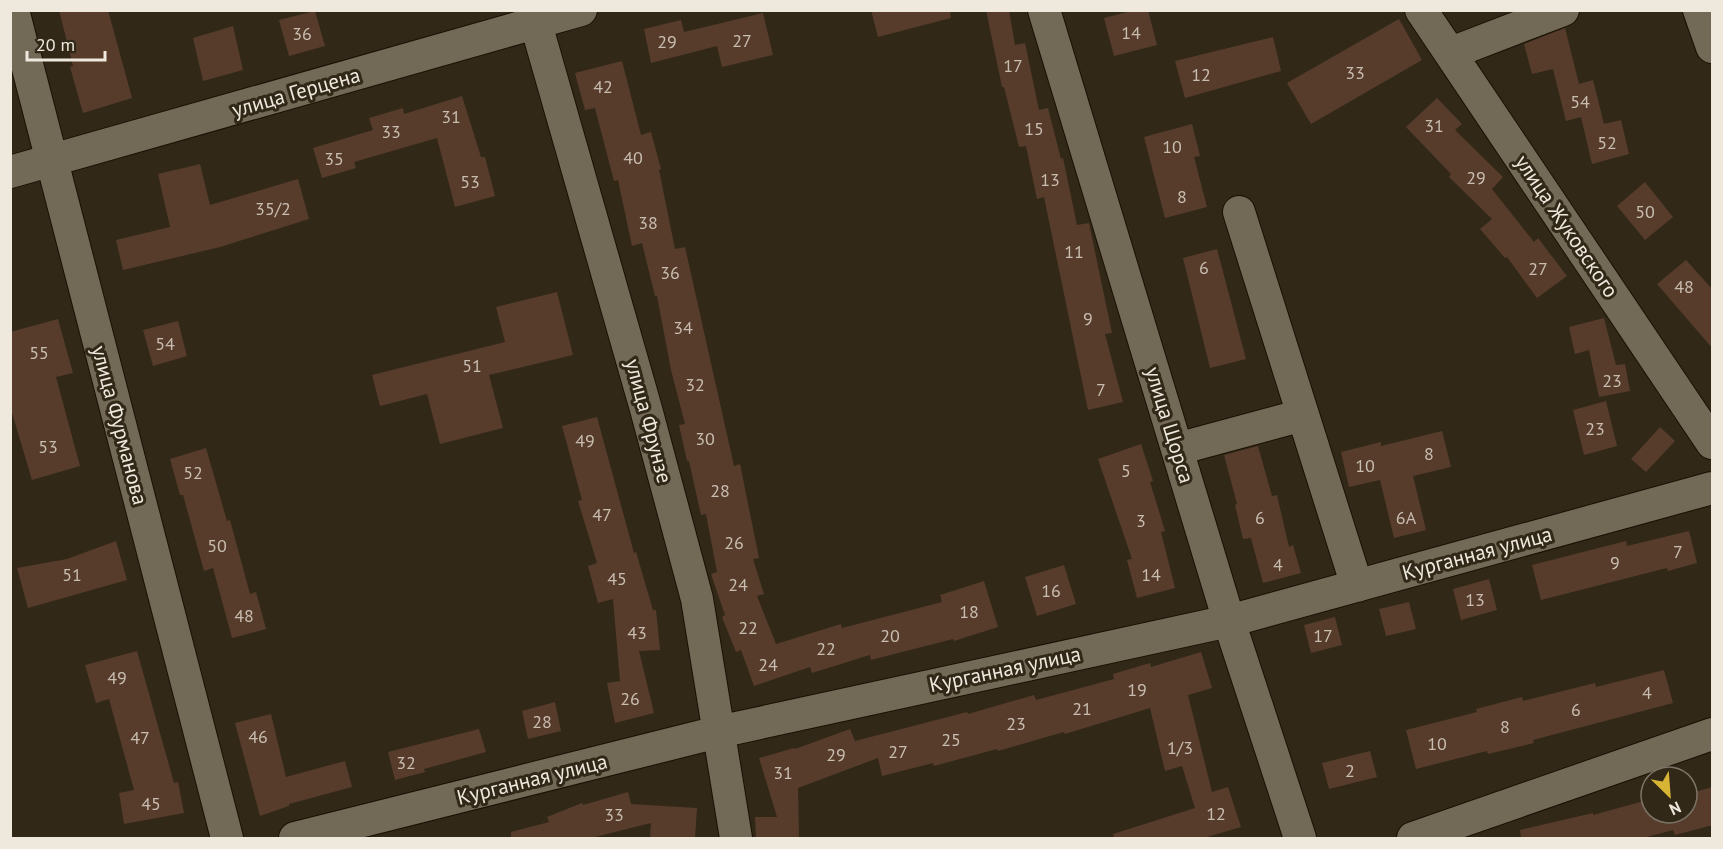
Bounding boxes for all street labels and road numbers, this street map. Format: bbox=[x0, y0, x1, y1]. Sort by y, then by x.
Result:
street label: улица Герцена bbox=[229, 61, 363, 123]
street label: улица Жуковского bbox=[1509, 149, 1625, 303]
street label: улица Фурманова bbox=[86, 342, 154, 508]
street label: улица Фрунзе bbox=[619, 356, 679, 486]
street label: улица Щорса bbox=[1139, 363, 1201, 487]
street label: Курганная улица bbox=[1399, 520, 1555, 586]
street label: Курганная улица bbox=[927, 640, 1083, 698]
street label: Курганная улица bbox=[454, 747, 610, 811]

